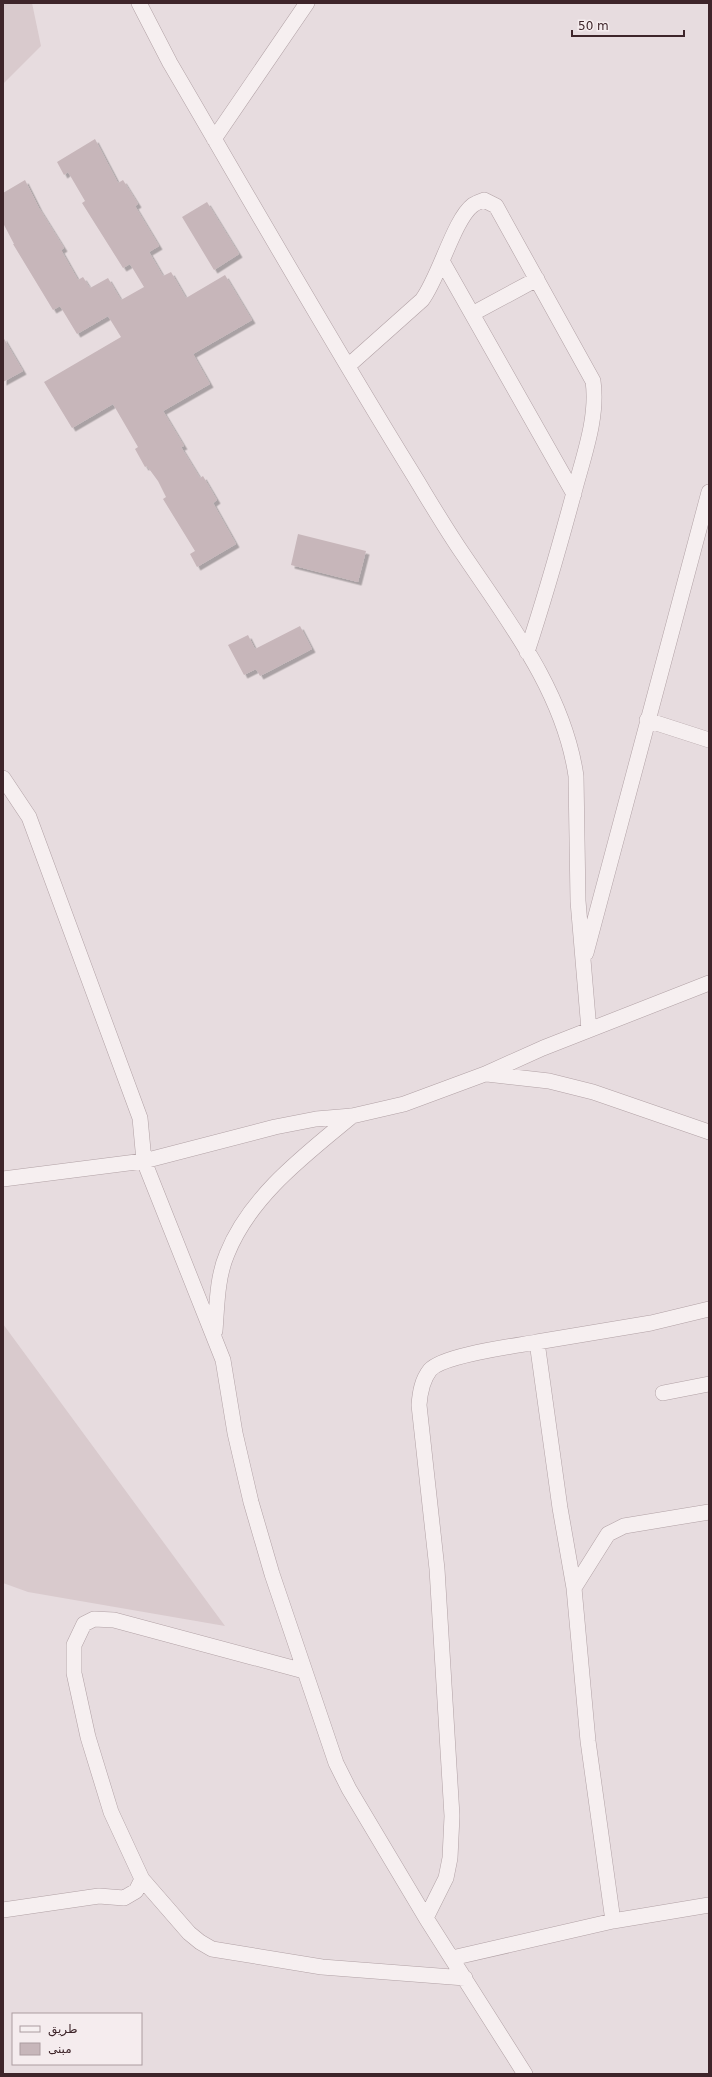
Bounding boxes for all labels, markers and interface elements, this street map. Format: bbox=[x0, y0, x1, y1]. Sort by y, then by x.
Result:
scale bar bbox=[572, 12, 684, 38]
text: 50 m bbox=[578, 19, 609, 33]
legend bbox=[12, 2013, 142, 2065]
text: طريق bbox=[48, 2022, 78, 2037]
text: مبنى bbox=[48, 2042, 72, 2056]

